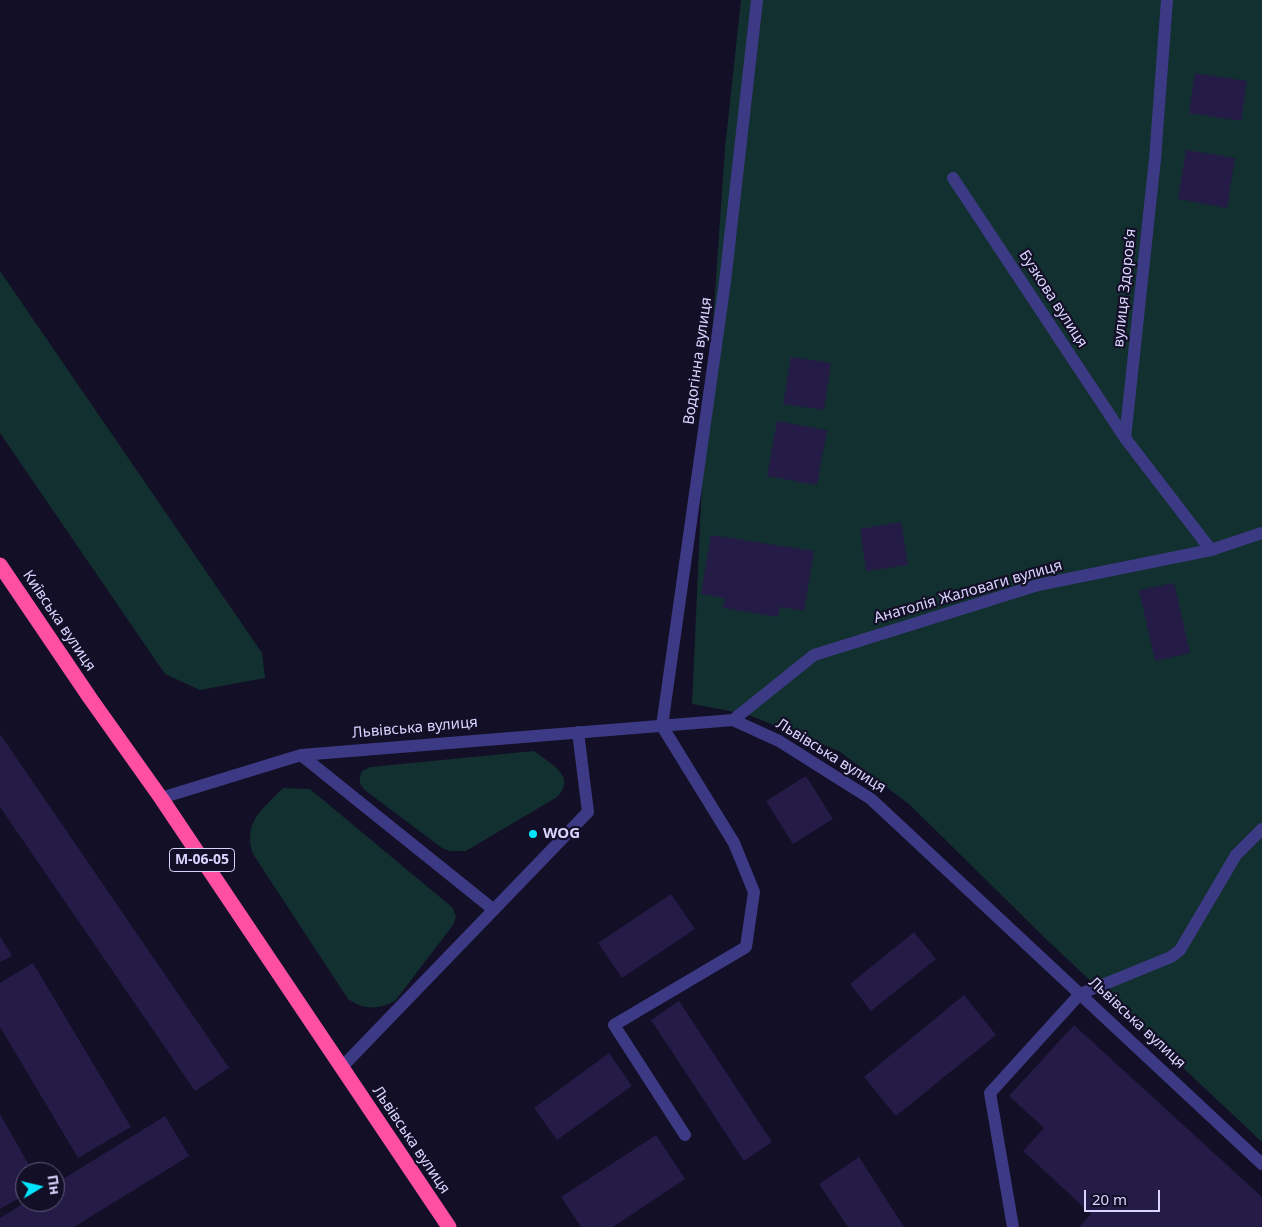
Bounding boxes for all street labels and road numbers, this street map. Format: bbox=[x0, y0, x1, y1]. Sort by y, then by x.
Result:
street label: вулиця Здоровʼя bbox=[1110, 228, 1140, 348]
street label: Бузкова вулиця bbox=[1015, 247, 1091, 351]
street label: Водогінна вулиця bbox=[680, 296, 716, 426]
street label: Анатолія Жаловаги вулиця bbox=[872, 556, 1064, 628]
street label: Київська вулиця bbox=[19, 567, 99, 675]
street label: Львівська вулиця bbox=[351, 714, 479, 742]
street label: Львівська вулиця bbox=[773, 715, 889, 797]
road number: М-06-05 bbox=[170, 848, 234, 872]
street label: Львівська вулиця bbox=[1085, 973, 1189, 1073]
street label: Львівська вулиця bbox=[368, 1083, 454, 1197]

